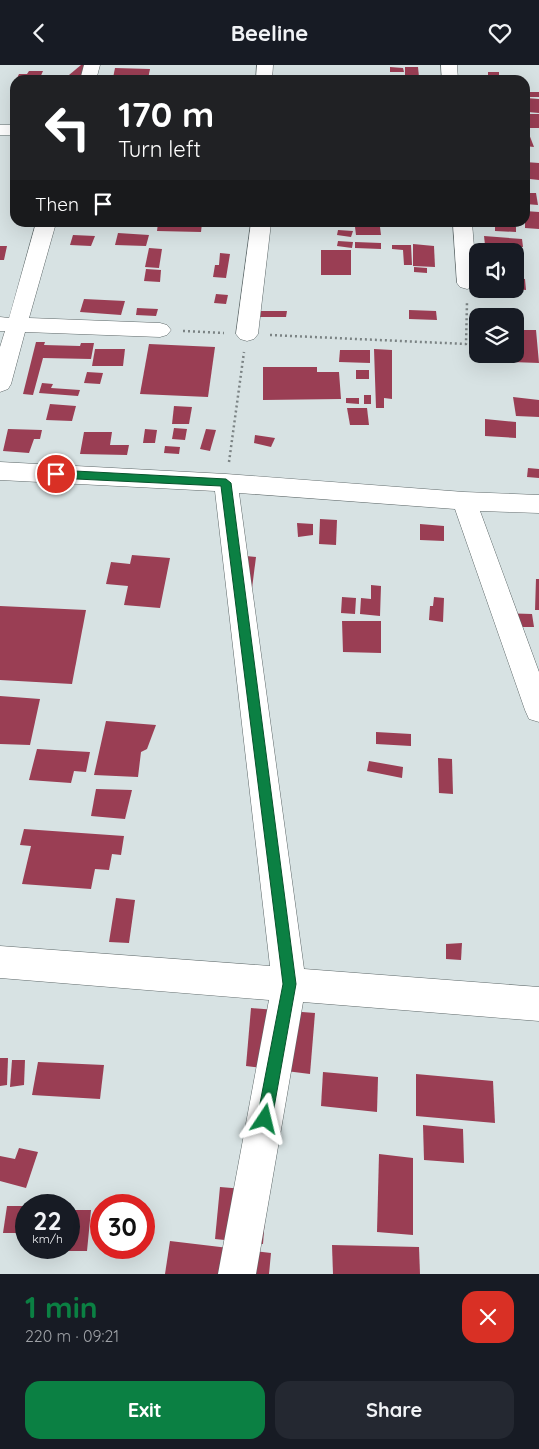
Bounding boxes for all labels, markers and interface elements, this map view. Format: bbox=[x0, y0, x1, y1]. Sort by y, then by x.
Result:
icon: back bbox=[25, 19, 53, 47]
text: Beeline bbox=[231, 19, 308, 47]
icon: heart bbox=[486, 19, 514, 47]
text: 170 m bbox=[118, 92, 214, 136]
icon: left bbox=[35, 95, 100, 160]
text: Turn left bbox=[118, 135, 201, 163]
icon: arrive bbox=[89, 190, 117, 218]
text: Then bbox=[35, 192, 79, 216]
map controls bbox=[469, 243, 524, 363]
button: sound bbox=[469, 243, 524, 298]
button: layers bbox=[469, 308, 524, 363]
pin bbox=[35, 453, 77, 495]
icon: arrive bbox=[42, 460, 70, 488]
position arrow bbox=[238, 1092, 290, 1144]
speed limit sign: 30 bbox=[90, 1194, 155, 1259]
text: 22 bbox=[33, 1205, 62, 1236]
text: km/h bbox=[32, 1231, 63, 1246]
text: 1 min bbox=[25, 1288, 98, 1326]
button: close bbox=[462, 1291, 514, 1343]
text: 220 m · 09:21 bbox=[25, 1326, 119, 1346]
button: Exit bbox=[25, 1381, 265, 1439]
button: Share bbox=[275, 1381, 514, 1439]

